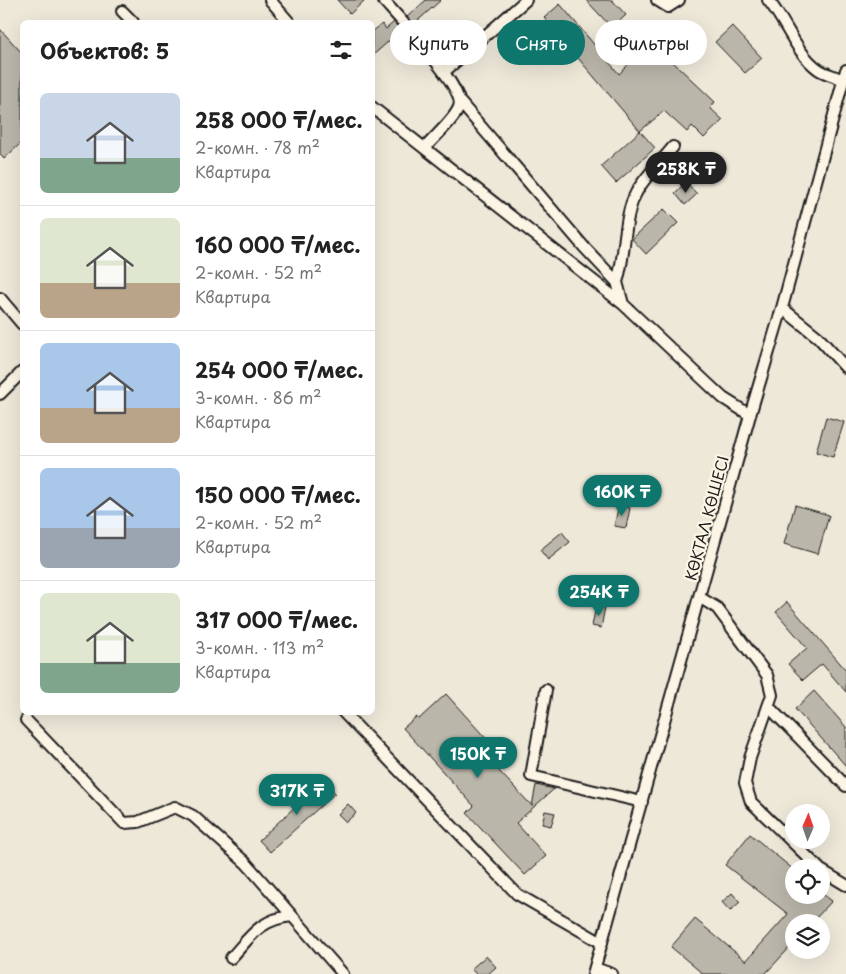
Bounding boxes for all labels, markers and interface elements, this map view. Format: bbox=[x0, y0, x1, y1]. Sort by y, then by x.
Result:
chip: Купить bbox=[390, 20, 487, 65]
chip: Снять bbox=[497, 20, 585, 65]
chip: Фильтры bbox=[595, 20, 707, 65]
text: Объектов: 5 bbox=[40, 34, 169, 66]
icon: filters bbox=[327, 36, 355, 64]
text: 258 000 ₸/мес. bbox=[195, 103, 362, 135]
icon: home bbox=[80, 113, 140, 173]
text: 2-комн. · 78 m² bbox=[195, 135, 320, 159]
pin: 258K ₸ bbox=[645, 152, 727, 194]
text: 258K ₸ bbox=[656, 156, 716, 180]
text: Квартира bbox=[195, 159, 270, 183]
text: 160 000 ₸/мес. bbox=[195, 228, 360, 260]
icon: home bbox=[80, 238, 140, 298]
text: 2-комн. · 52 m² bbox=[195, 260, 322, 284]
text: Квартира bbox=[195, 284, 270, 308]
text: 254 000 ₸/мес. bbox=[195, 353, 364, 385]
icon: home bbox=[80, 363, 140, 423]
text: 3-комн. · 86 m² bbox=[195, 385, 322, 409]
text: Квартира bbox=[195, 409, 270, 433]
street label: КӨКТАЛ КӨШЕСІ bbox=[678, 453, 734, 583]
pin: 160K ₸ bbox=[581, 474, 663, 517]
text: 150 000 ₸/мес. bbox=[195, 478, 361, 510]
text: 160K ₸ bbox=[594, 479, 650, 503]
icon: home bbox=[80, 488, 140, 548]
text: 2-комн. · 52 m² bbox=[195, 510, 322, 534]
text: Квартира bbox=[195, 534, 270, 558]
pin: 254K ₸ bbox=[558, 574, 640, 617]
text: 254K ₸ bbox=[569, 579, 629, 603]
text: 317 000 ₸/мес. bbox=[195, 603, 358, 635]
icon: home bbox=[80, 613, 140, 673]
text: 3-комн. · 113 m² bbox=[195, 635, 324, 659]
text: Квартира bbox=[195, 659, 270, 683]
pin: 150K ₸ bbox=[437, 736, 519, 779]
text: 150K ₸ bbox=[450, 741, 506, 765]
pin: 317K ₸ bbox=[256, 774, 338, 816]
text: 317K ₸ bbox=[270, 778, 324, 802]
north arrow bbox=[785, 804, 830, 849]
map controls bbox=[785, 804, 830, 959]
button: locate bbox=[785, 859, 830, 904]
button: layers bbox=[785, 914, 830, 959]

